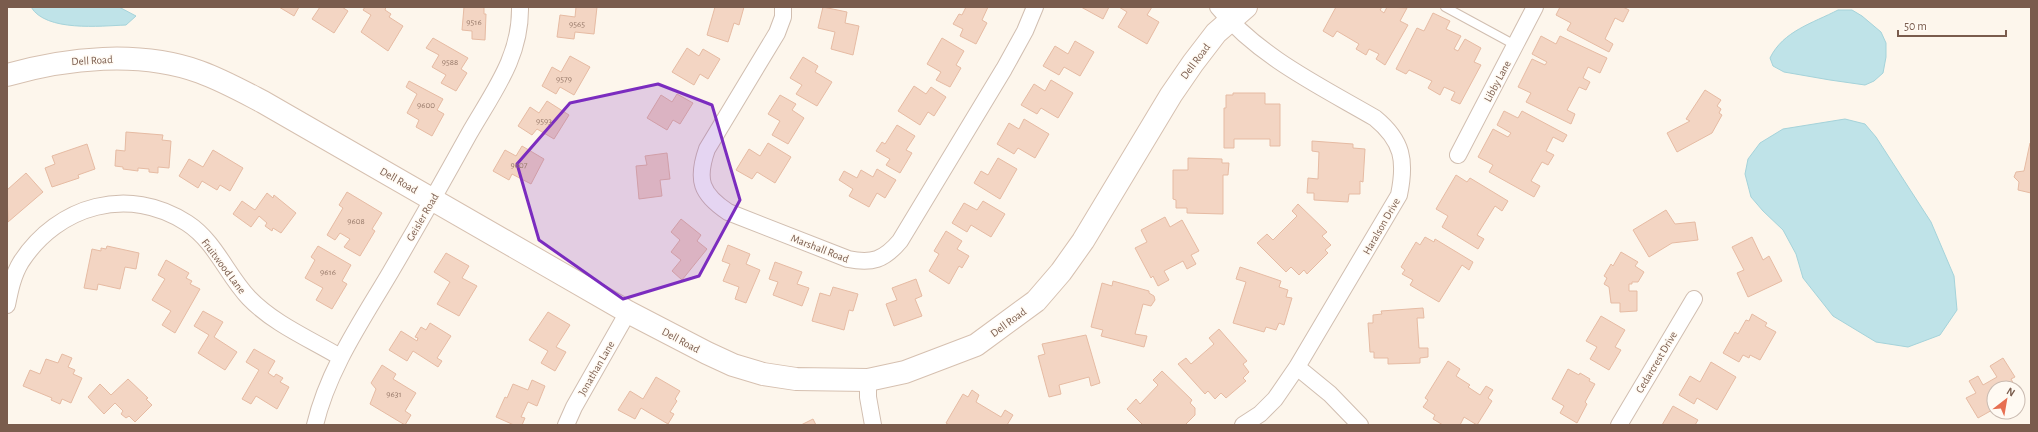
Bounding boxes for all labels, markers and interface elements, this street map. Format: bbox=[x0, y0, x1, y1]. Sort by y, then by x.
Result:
scale bar bbox=[1898, 12, 2006, 38]
house number: 9516 bbox=[466, 18, 482, 27]
house number: 9565 bbox=[569, 20, 585, 29]
text: 50 m bbox=[1904, 20, 1927, 32]
street label: Dell Road bbox=[1179, 41, 1212, 81]
street label: Dell Road bbox=[71, 54, 113, 67]
house number: 9588 bbox=[442, 58, 458, 67]
street label: Libby Lane bbox=[1482, 59, 1513, 104]
house number: 9579 bbox=[556, 75, 572, 84]
house number: 9600 bbox=[417, 101, 435, 110]
house number: 9593 bbox=[536, 117, 552, 126]
house number: 9607 bbox=[511, 161, 528, 170]
street label: Dell Road bbox=[378, 165, 420, 196]
street label: Geisler Road bbox=[404, 191, 441, 243]
street label: Haralson Drive bbox=[1361, 196, 1402, 256]
house number: 9608 bbox=[347, 217, 365, 226]
street label: Marshall Road bbox=[789, 232, 851, 265]
street label: Fruitwood Lane bbox=[199, 237, 248, 296]
house number: 9616 bbox=[320, 268, 336, 277]
street label: Dell Road bbox=[988, 306, 1028, 339]
street label: Dell Road bbox=[660, 326, 702, 355]
street label: Cedarcrest Drive bbox=[1634, 330, 1679, 395]
street label: Jonathan Lane bbox=[576, 339, 617, 398]
north arrow bbox=[1986, 380, 2026, 420]
text: N bbox=[2005, 385, 2017, 399]
house number: 9631 bbox=[386, 390, 402, 399]

